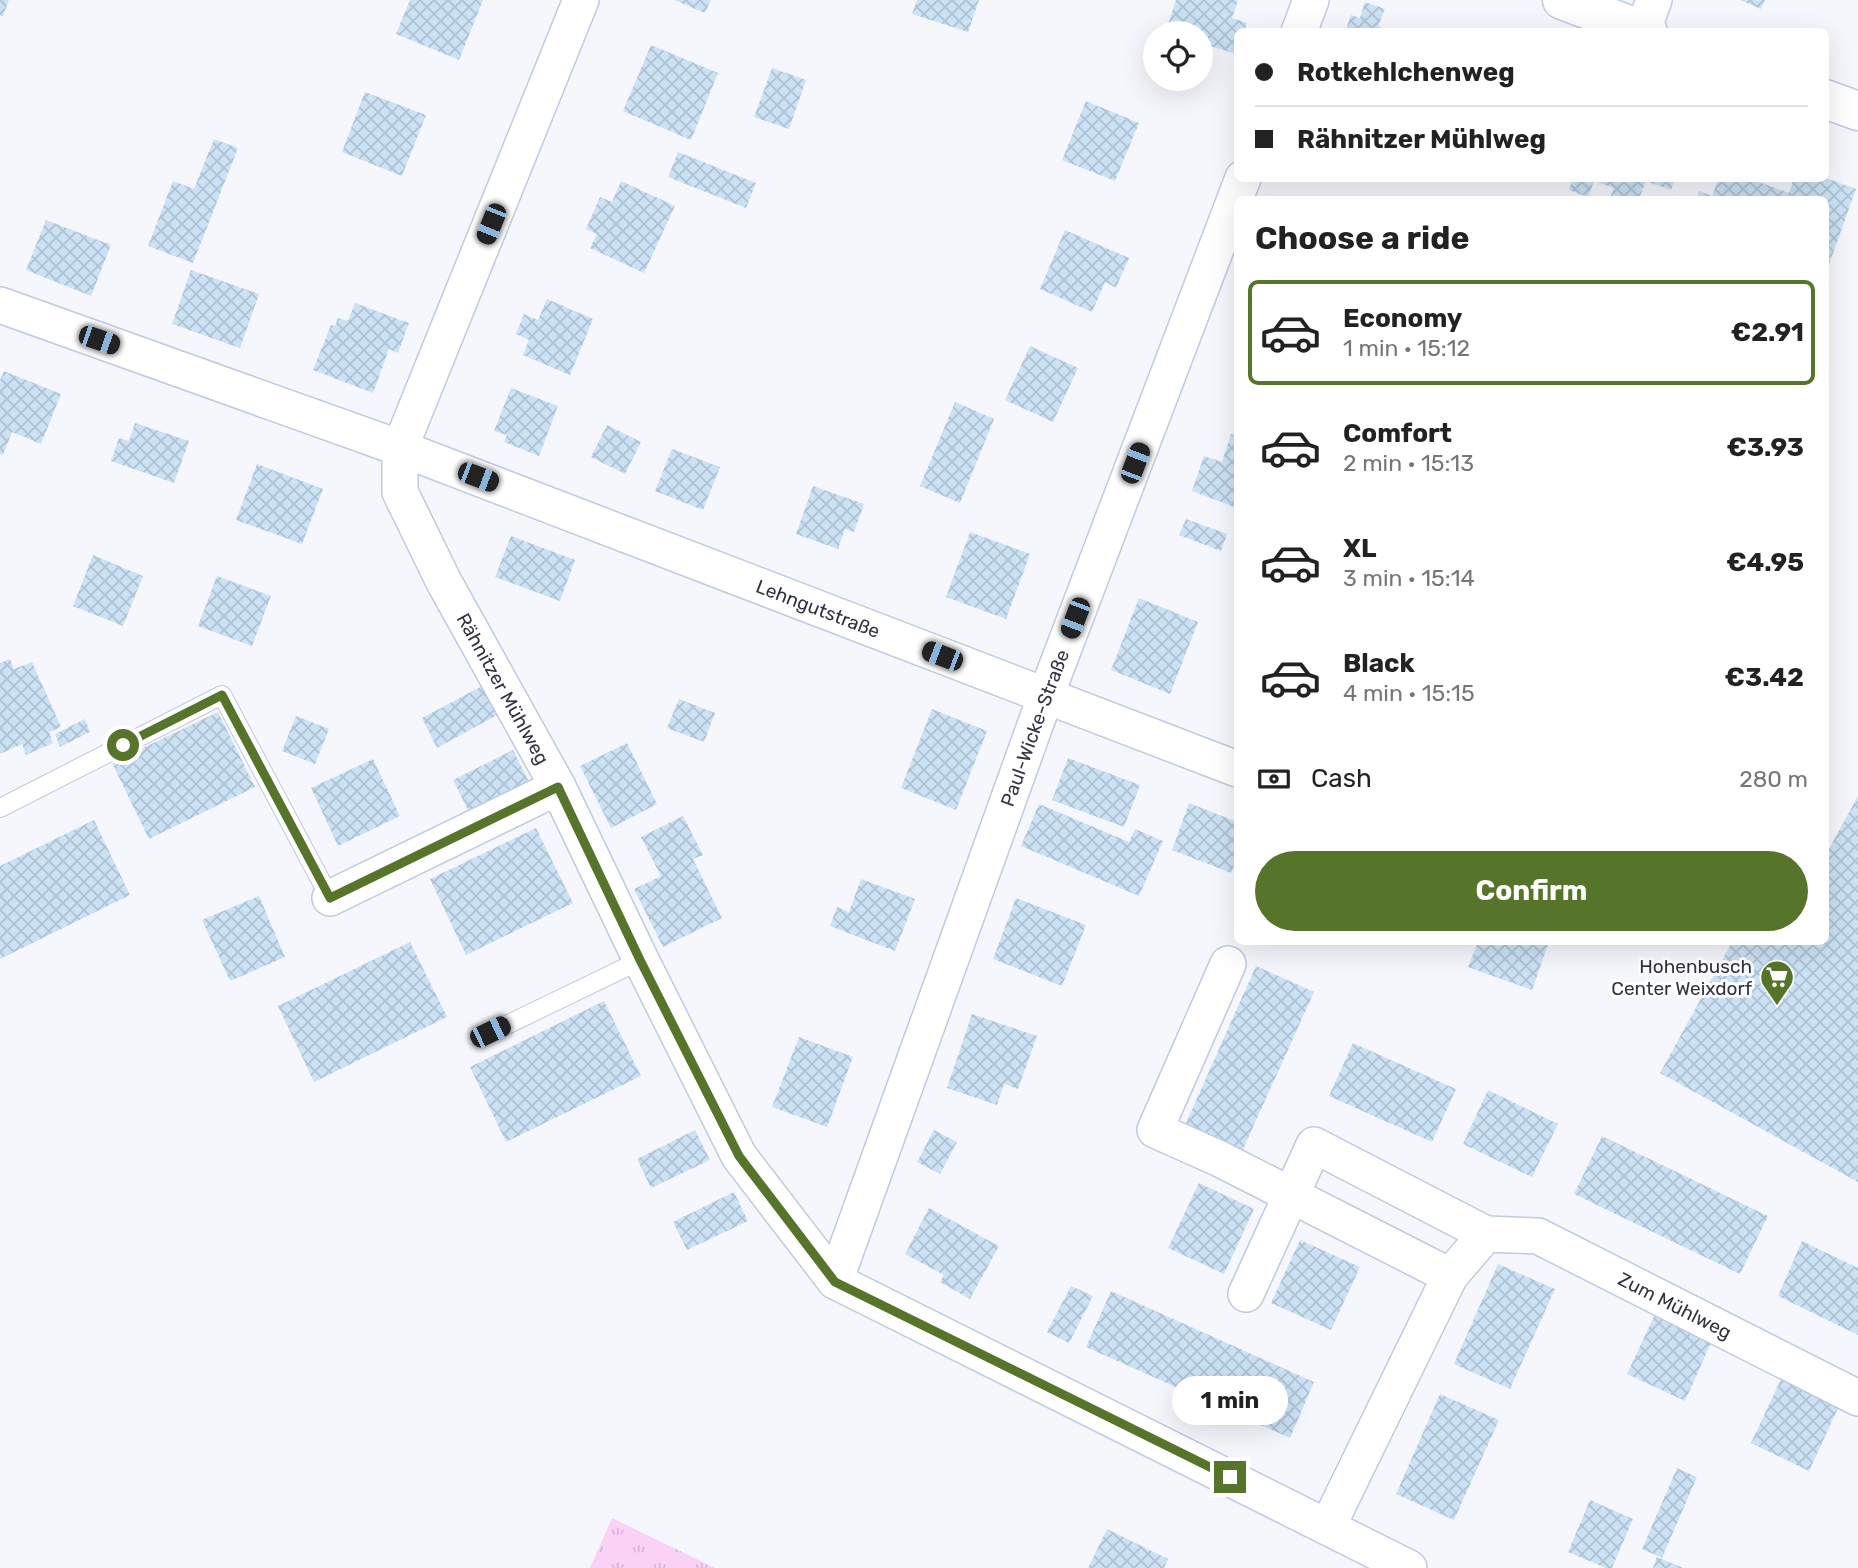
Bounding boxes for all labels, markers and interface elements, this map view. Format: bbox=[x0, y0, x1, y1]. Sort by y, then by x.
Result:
map controls bbox=[1143, 21, 1213, 91]
button: locate bbox=[1143, 21, 1213, 91]
text: Rotkehlchenweg bbox=[1297, 57, 1515, 88]
text: Rähnitzer Mühlweg bbox=[1297, 124, 1546, 155]
car bbox=[474, 201, 509, 247]
text: Choose a ride bbox=[1255, 219, 1469, 257]
icon: car bbox=[1259, 301, 1322, 364]
text: Economy bbox=[1343, 303, 1462, 334]
text: €2.91 bbox=[1731, 317, 1804, 348]
car bbox=[76, 323, 123, 357]
text: 1 min · 15:12 bbox=[1343, 334, 1470, 362]
icon: car bbox=[1259, 416, 1322, 479]
text: Comfort bbox=[1343, 418, 1452, 449]
text: €3.93 bbox=[1727, 432, 1804, 463]
car bbox=[1118, 440, 1153, 486]
text: 2 min · 15:13 bbox=[1343, 449, 1474, 477]
car bbox=[455, 460, 502, 494]
icon: car bbox=[1259, 531, 1322, 594]
text: XL bbox=[1343, 533, 1376, 564]
text: €4.95 bbox=[1726, 547, 1804, 578]
text: 3 min · 15:14 bbox=[1343, 564, 1475, 592]
street label: Lehngutstraße bbox=[753, 574, 883, 643]
car bbox=[1058, 595, 1093, 641]
street label: Rähnitzer Mühlweg bbox=[452, 609, 555, 768]
car bbox=[919, 639, 966, 673]
street label: Paul-Wicke-Straße bbox=[995, 646, 1074, 809]
icon: car bbox=[1259, 646, 1322, 709]
text: Black bbox=[1343, 648, 1415, 679]
text: €3.42 bbox=[1725, 662, 1804, 693]
text: 4 min · 15:15 bbox=[1343, 679, 1475, 707]
route start bbox=[107, 729, 139, 761]
icon: cash bbox=[1255, 760, 1293, 798]
text: Cash bbox=[1311, 763, 1372, 794]
text: 280 m bbox=[1739, 765, 1808, 793]
button: Confirm bbox=[1255, 851, 1808, 931]
place label: Hohenbusch Center Weixdorf bbox=[1611, 955, 1753, 1000]
supermarket icon: Hohenbusch Center Weixdorf bbox=[1758, 958, 1796, 1007]
car bbox=[467, 1013, 514, 1051]
street label: Zum Mühlweg bbox=[1614, 1267, 1735, 1344]
callout: 1 min bbox=[1172, 1376, 1288, 1424]
text: 1 min bbox=[1201, 1386, 1259, 1414]
route end bbox=[1214, 1461, 1246, 1493]

